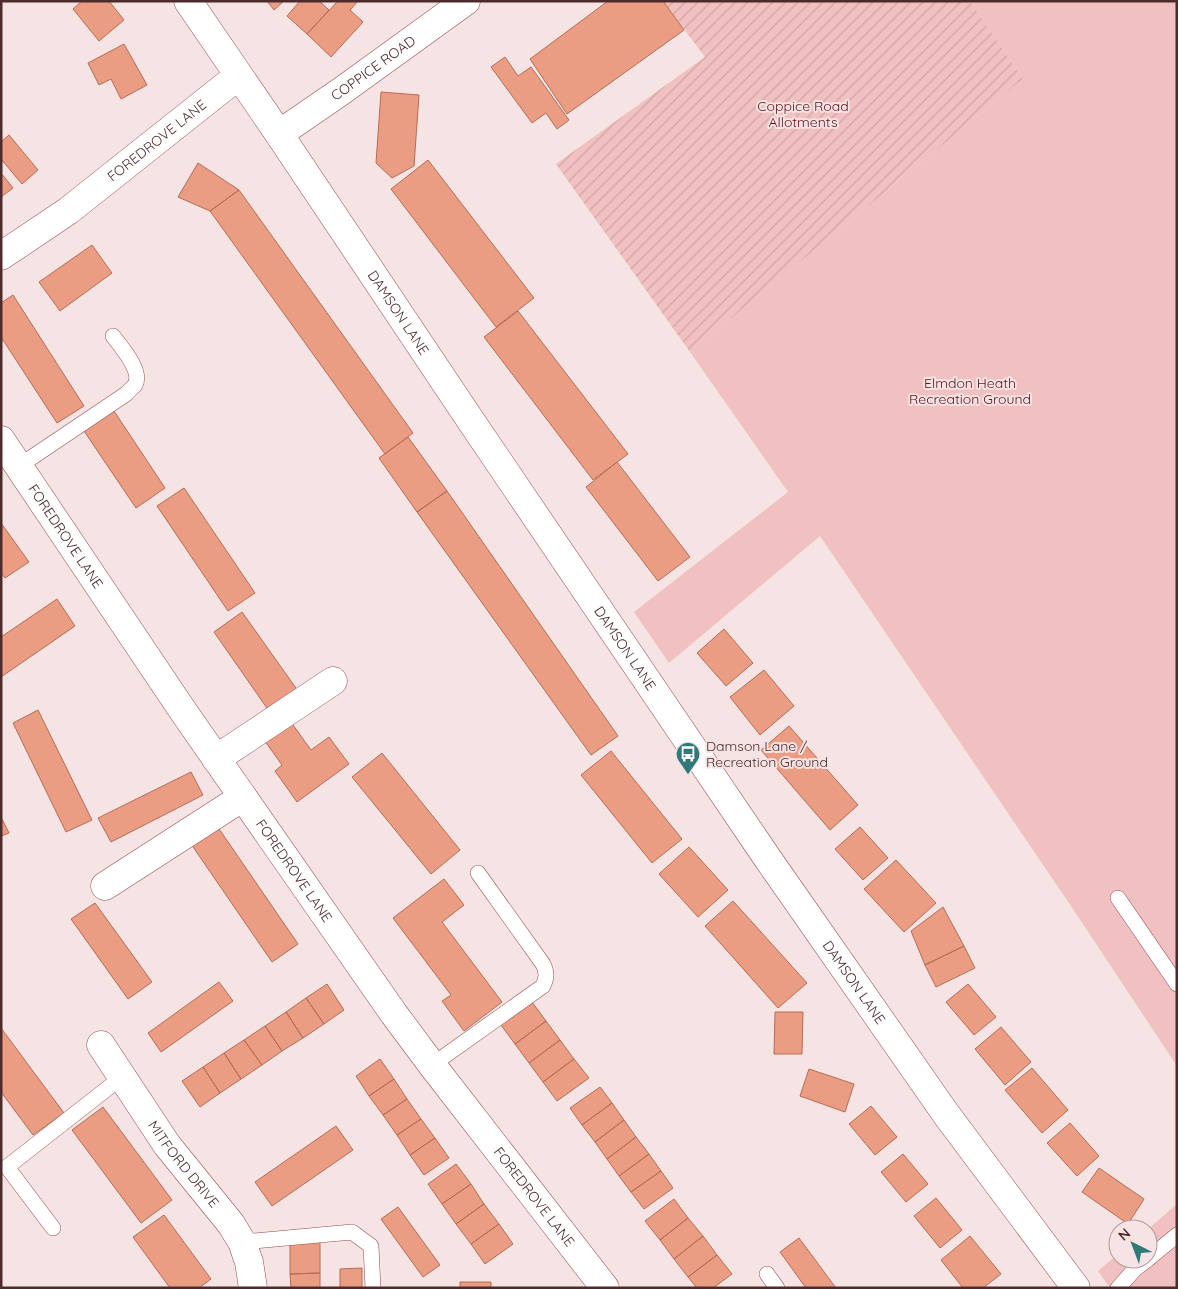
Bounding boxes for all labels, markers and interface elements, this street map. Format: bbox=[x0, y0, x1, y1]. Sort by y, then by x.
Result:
street label: COPPICE ROAD bbox=[327, 31, 419, 105]
street label: FOREDROVE LANE bbox=[104, 96, 210, 185]
park label: Coppice Road Allotments bbox=[757, 97, 849, 131]
street label: DAMSON LANE bbox=[364, 267, 433, 358]
park label: Elmdon Heath Recreation Ground bbox=[909, 374, 1031, 408]
street label: FOREDROVE LANE bbox=[24, 481, 107, 592]
street label: DAMSON LANE bbox=[590, 603, 660, 694]
place label: Damson Lane / Recreation Ground bbox=[706, 737, 828, 771]
bus stop icon: Damson Lane / Recreation Ground bbox=[675, 741, 701, 775]
street label: FOREDROVE LANE bbox=[252, 816, 336, 926]
street label: DAMSON LANE bbox=[819, 937, 889, 1028]
street label: MITFORD DRIVE bbox=[144, 1117, 223, 1211]
street label: FOREDROVE LANE bbox=[490, 1143, 579, 1250]
north arrow bbox=[1108, 1219, 1158, 1269]
text: N bbox=[1114, 1224, 1134, 1244]

